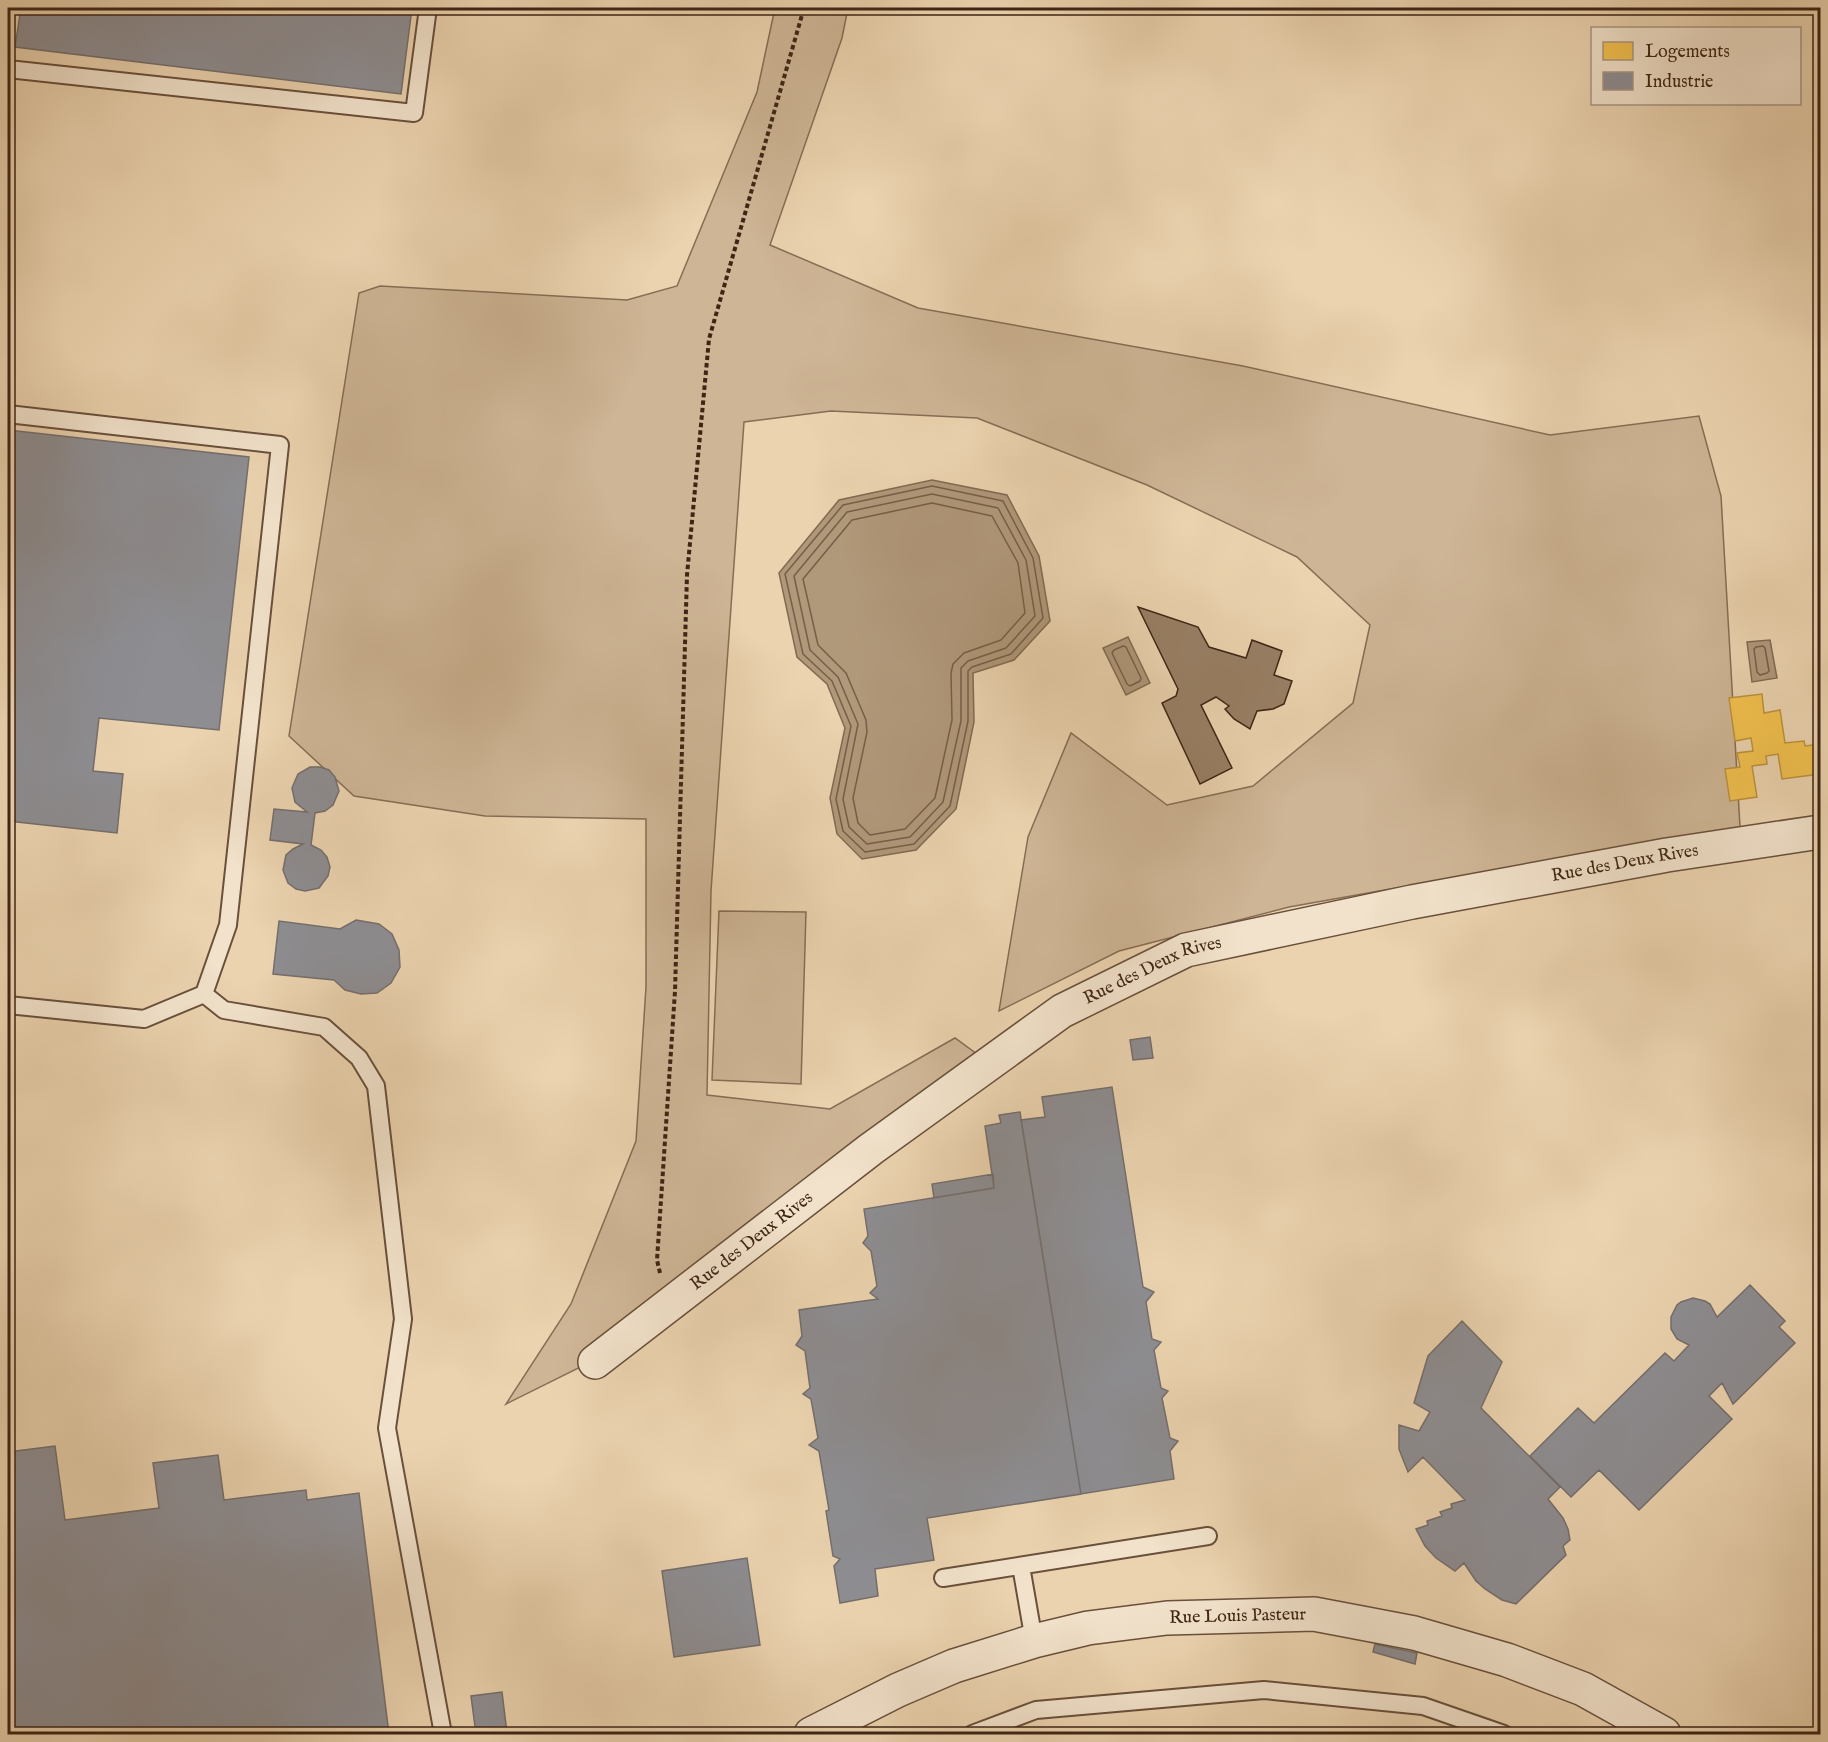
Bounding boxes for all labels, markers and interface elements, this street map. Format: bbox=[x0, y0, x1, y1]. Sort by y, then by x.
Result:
legend bbox=[1591, 27, 1801, 105]
text: Logements bbox=[1645, 41, 1730, 64]
text: Industrie bbox=[1645, 71, 1713, 94]
street label: Rue des Deux Rives bbox=[1550, 839, 1700, 888]
street label: Rue des Deux Rives bbox=[1080, 931, 1224, 1010]
street label: Rue des Deux Rives bbox=[686, 1186, 818, 1296]
street label: Rue Louis Pasteur bbox=[1169, 1603, 1307, 1629]

